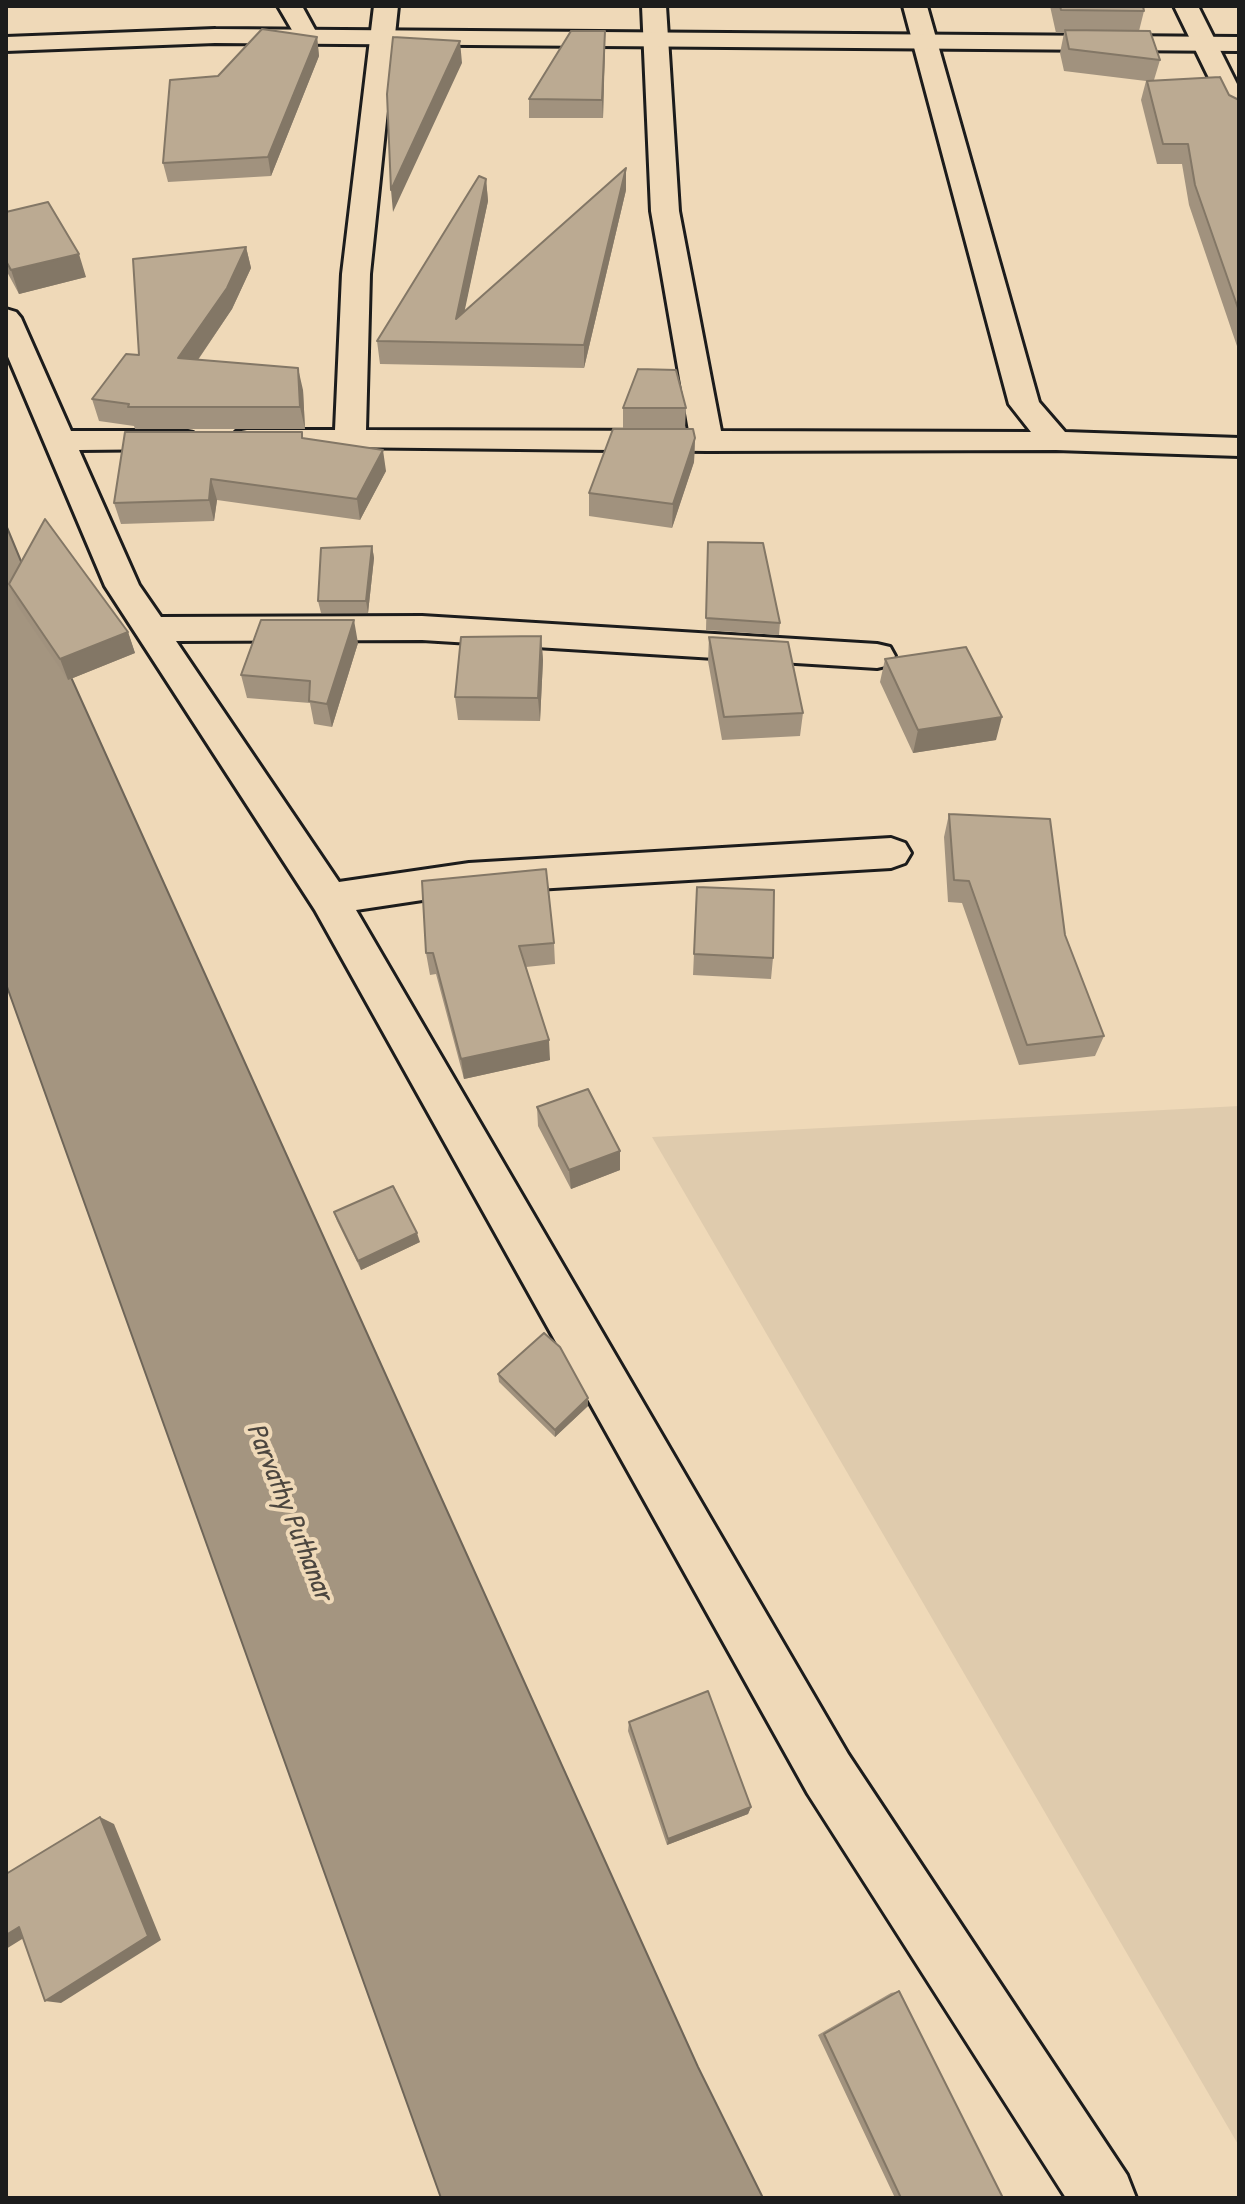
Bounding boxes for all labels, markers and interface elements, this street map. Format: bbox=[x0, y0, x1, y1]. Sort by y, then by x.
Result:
water label: Parvathy Puthanar bbox=[238, 1418, 340, 1606]

